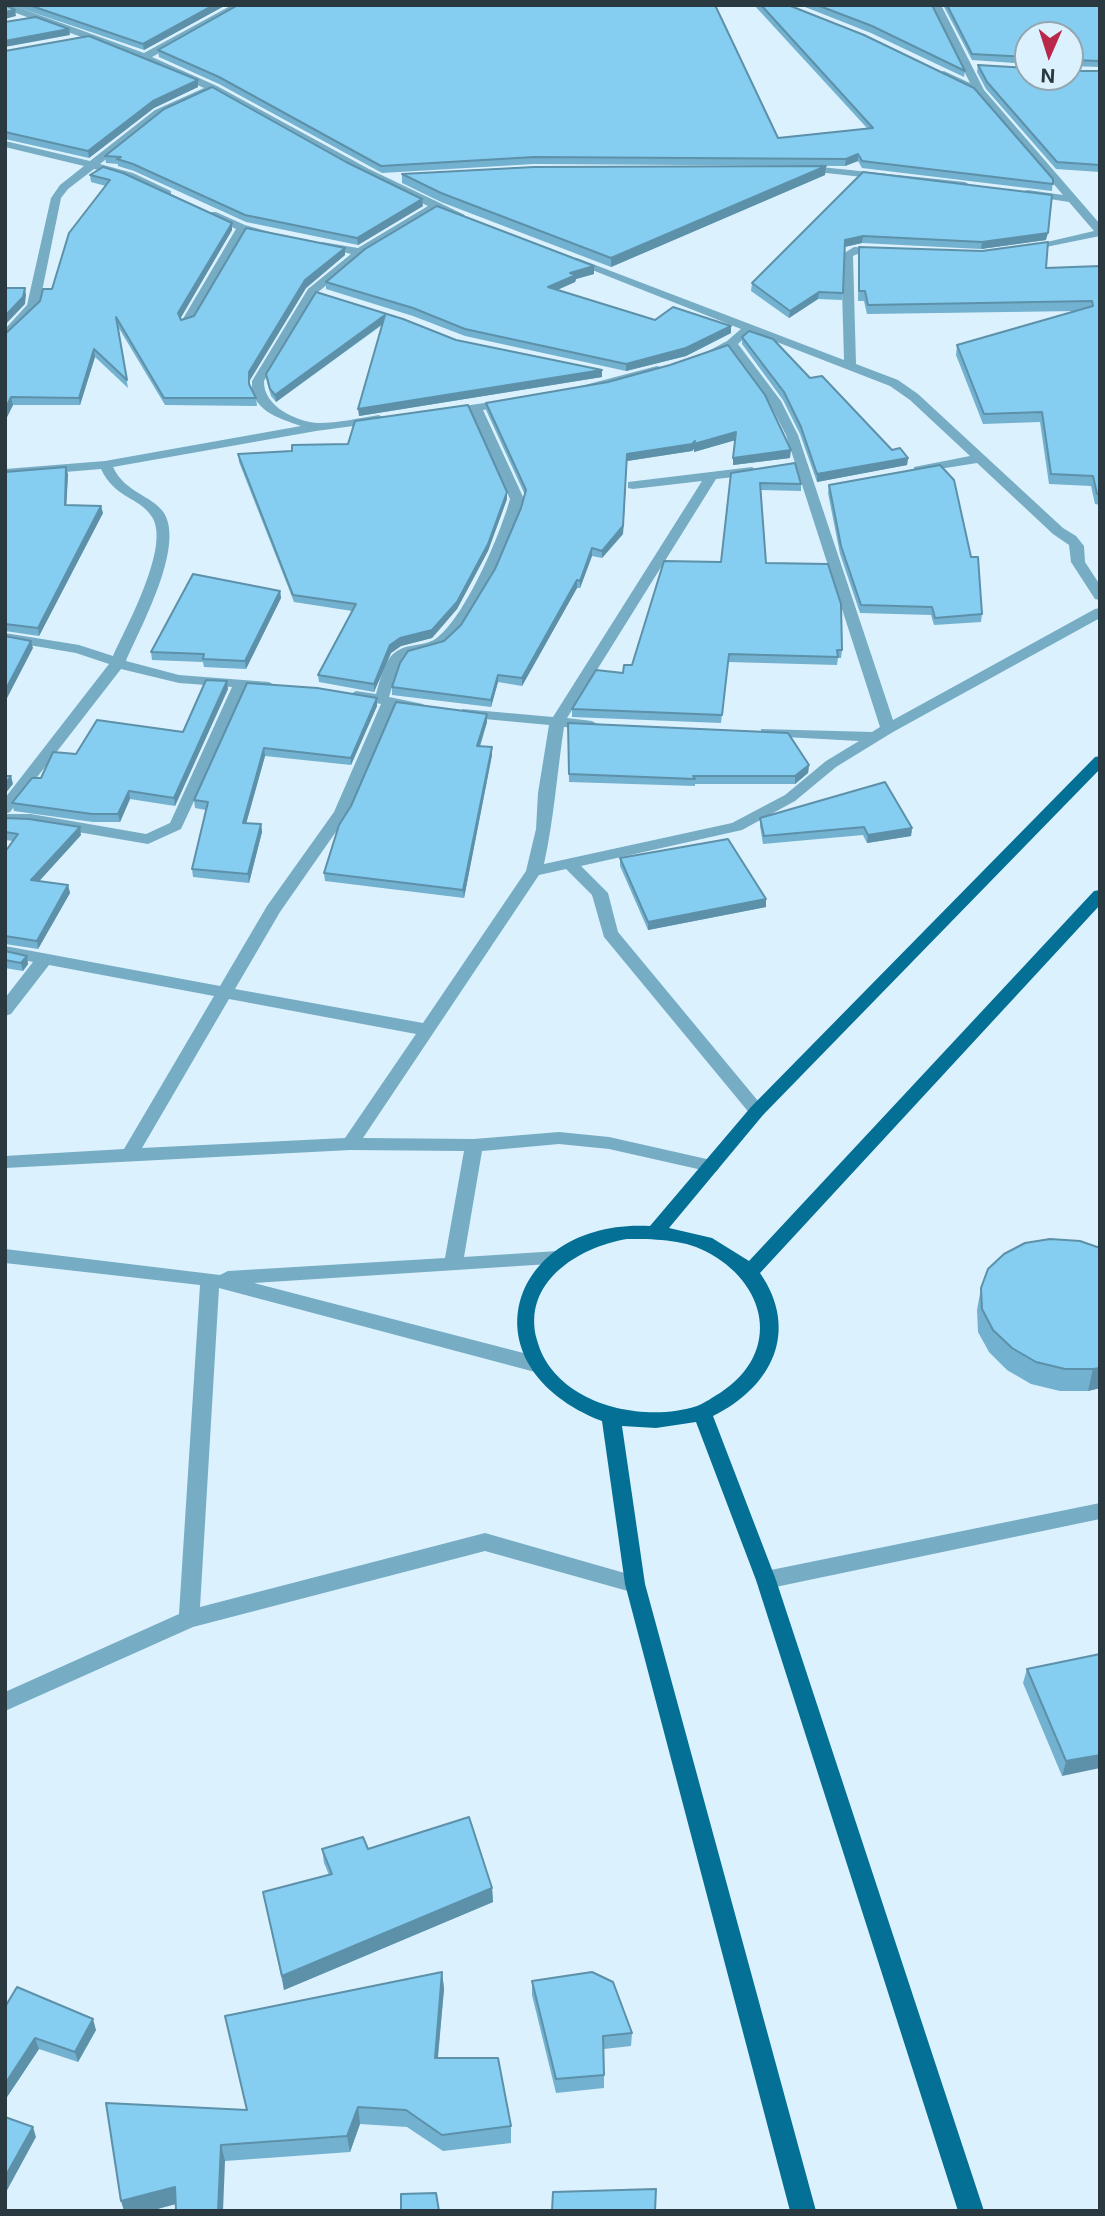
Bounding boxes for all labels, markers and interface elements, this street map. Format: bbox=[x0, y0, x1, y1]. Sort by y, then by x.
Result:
north arrow bbox=[1014, 21, 1084, 91]
text: N bbox=[1040, 64, 1056, 87]

